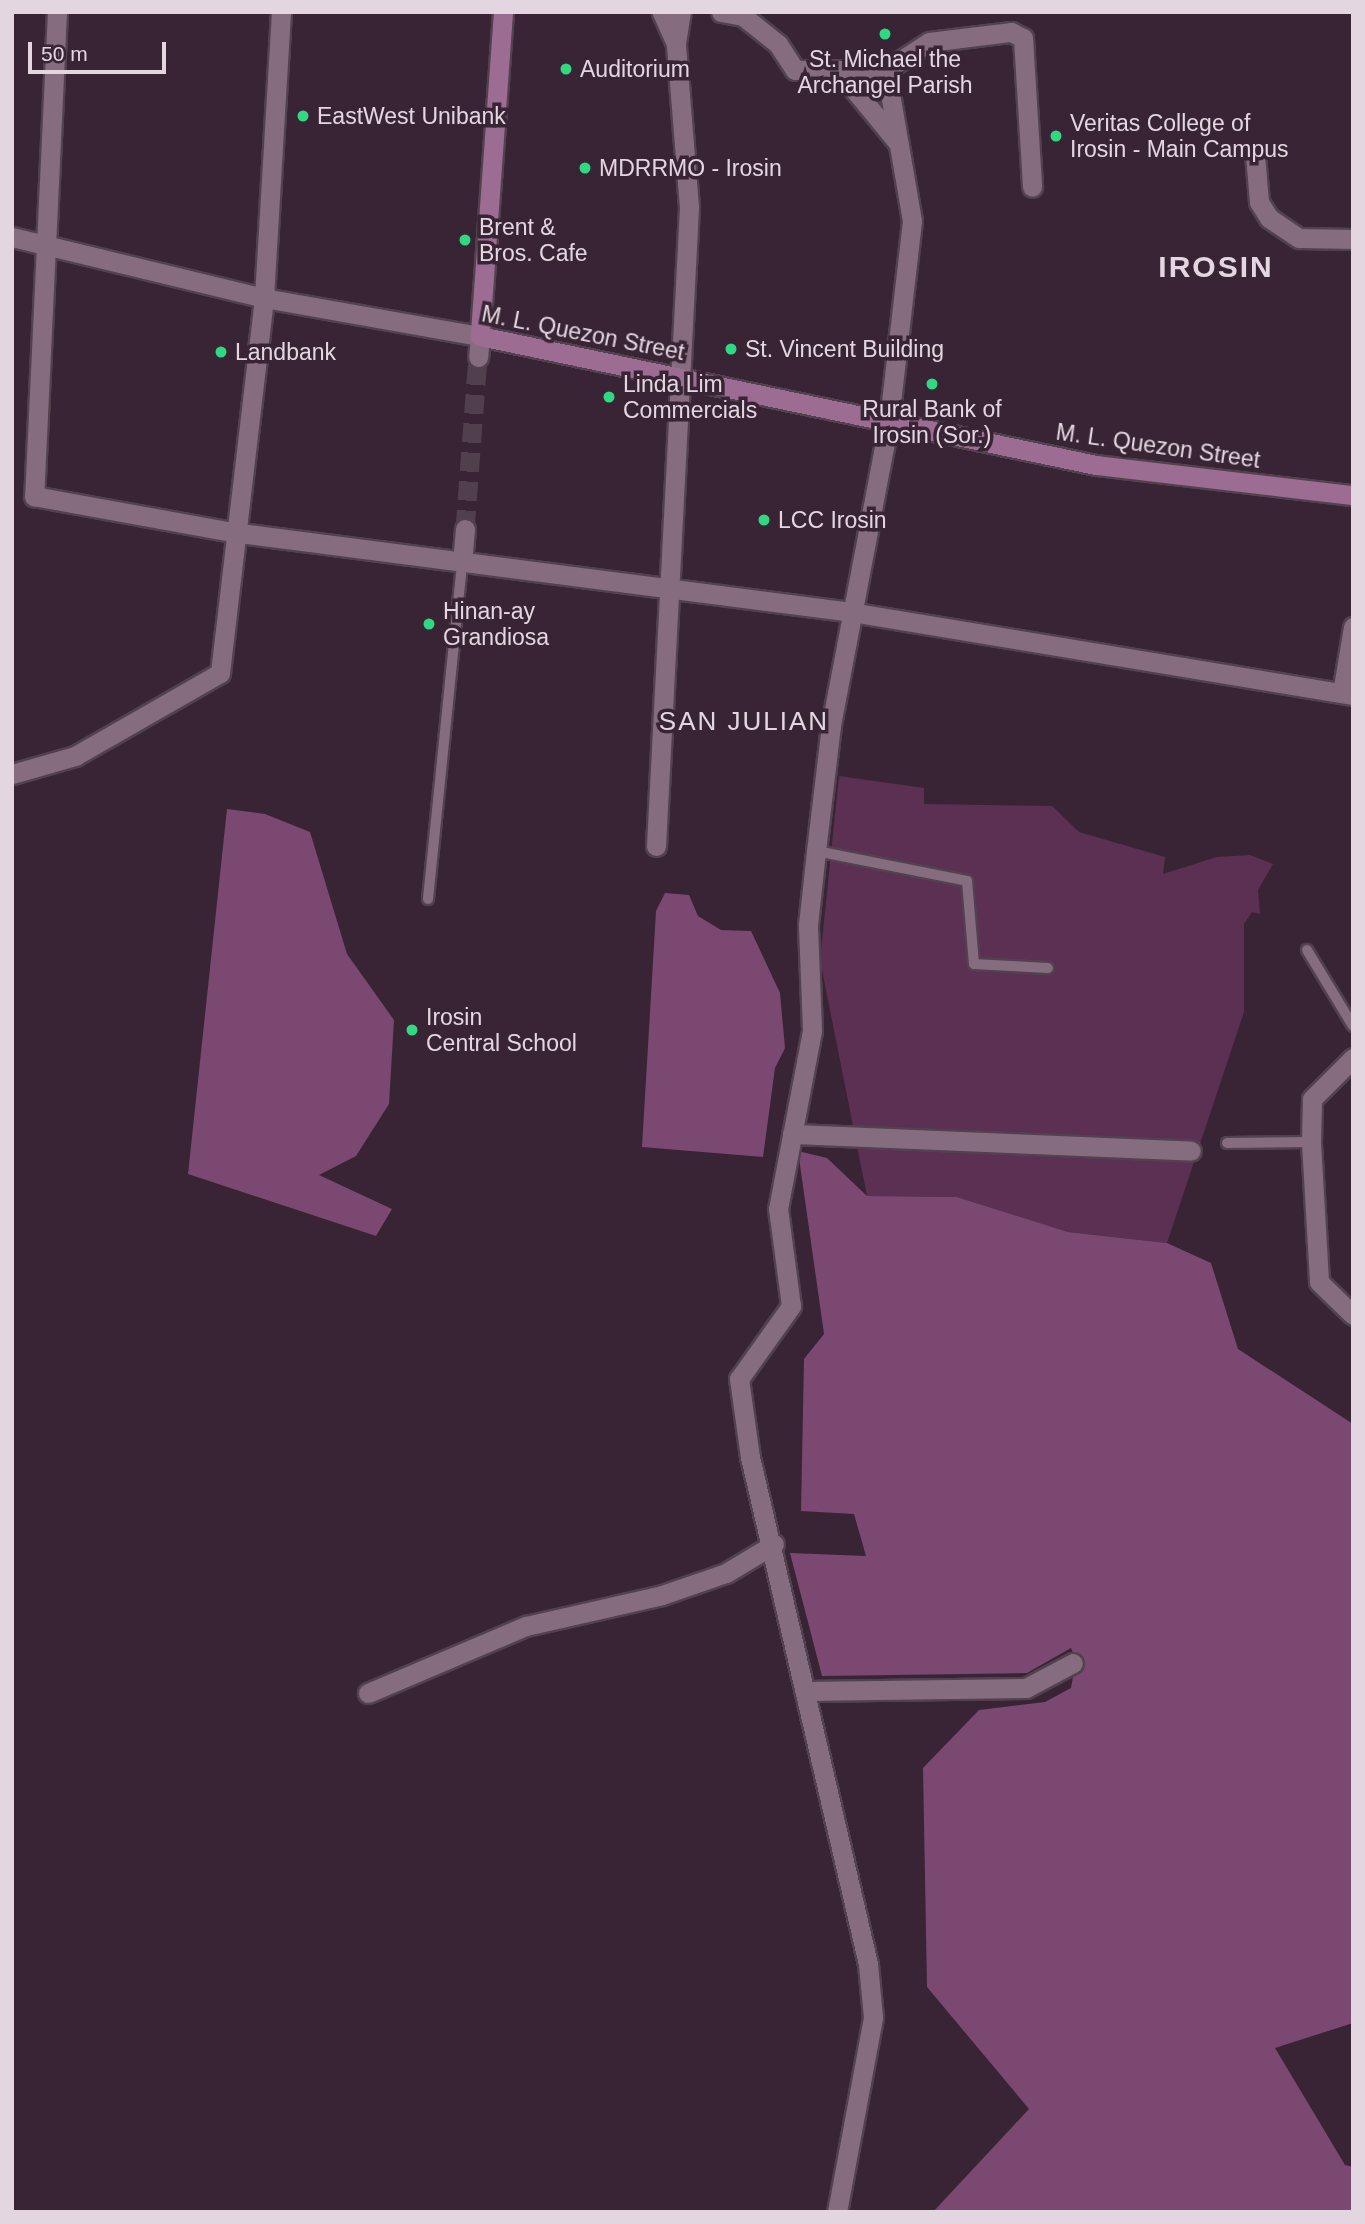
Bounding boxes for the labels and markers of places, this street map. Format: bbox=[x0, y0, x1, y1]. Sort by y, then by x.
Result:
marker: St. Michael the Archangel Parish bbox=[877, 26, 893, 42]
place label: St. Michael the Archangel Parish bbox=[797, 45, 973, 99]
place label: Auditorium bbox=[580, 55, 690, 83]
marker: Auditorium bbox=[558, 61, 574, 77]
place label: EastWest Unibank bbox=[317, 102, 506, 130]
marker: EastWest Unibank bbox=[295, 108, 311, 124]
place label: Veritas College of Irosin - Main Campus bbox=[1070, 109, 1289, 163]
marker: Veritas College of Irosin - Main Campus bbox=[1048, 128, 1064, 144]
place label: MDRRMO - Irosin bbox=[599, 154, 782, 182]
marker: MDRRMO - Irosin bbox=[577, 160, 593, 176]
place label: Brent & Bros. Cafe bbox=[479, 213, 588, 267]
marker: Brent & Bros. Cafe bbox=[457, 232, 473, 248]
place label: St. Vincent Building bbox=[745, 335, 944, 363]
place label: Landbank bbox=[235, 338, 336, 366]
marker: St. Vincent Building bbox=[723, 341, 739, 357]
marker: Landbank bbox=[213, 344, 229, 360]
place label: Linda Lim Commercials bbox=[623, 370, 757, 424]
marker: Rural Bank of Irosin (Sor.) bbox=[924, 376, 940, 392]
marker: Linda Lim Commercials bbox=[601, 389, 617, 405]
place label: Rural Bank of Irosin (Sor.) bbox=[862, 395, 1002, 449]
place label: LCC Irosin bbox=[778, 506, 887, 534]
marker: LCC Irosin bbox=[756, 512, 772, 528]
place label: Hinan-ay Grandiosa bbox=[443, 597, 549, 651]
marker: Hinan-ay Grandiosa bbox=[421, 616, 437, 632]
place label: Irosin Central School bbox=[426, 1003, 577, 1057]
marker: Irosin Central School bbox=[404, 1022, 420, 1038]

